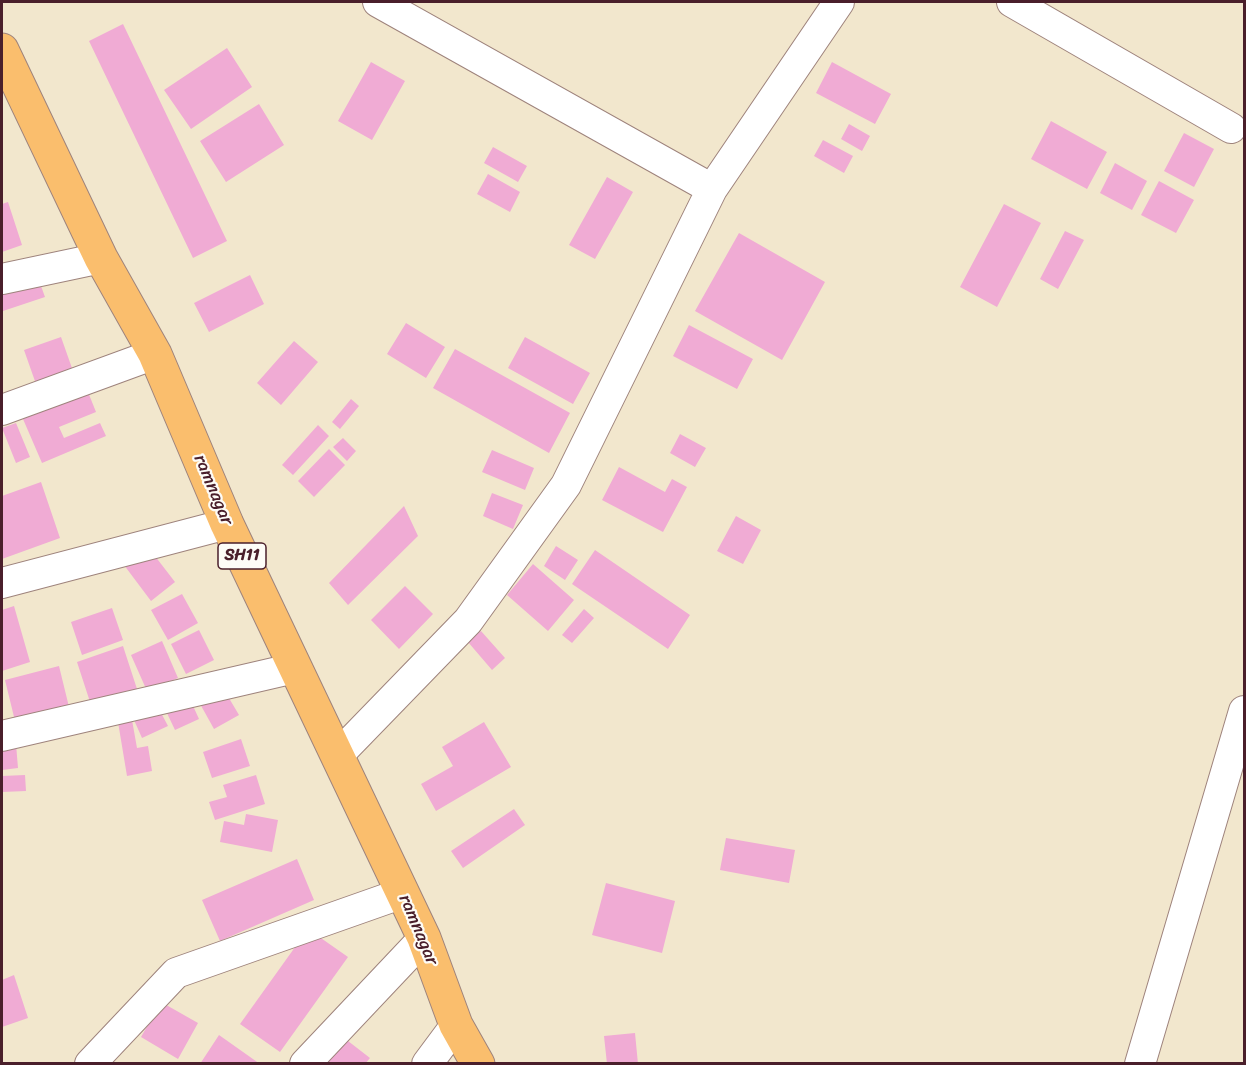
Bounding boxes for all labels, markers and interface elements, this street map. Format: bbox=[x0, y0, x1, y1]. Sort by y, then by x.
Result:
street label: ramnagar bbox=[188, 451, 238, 529]
road number: SH11 bbox=[218, 543, 266, 569]
street label: ramnagar bbox=[393, 891, 443, 969]

